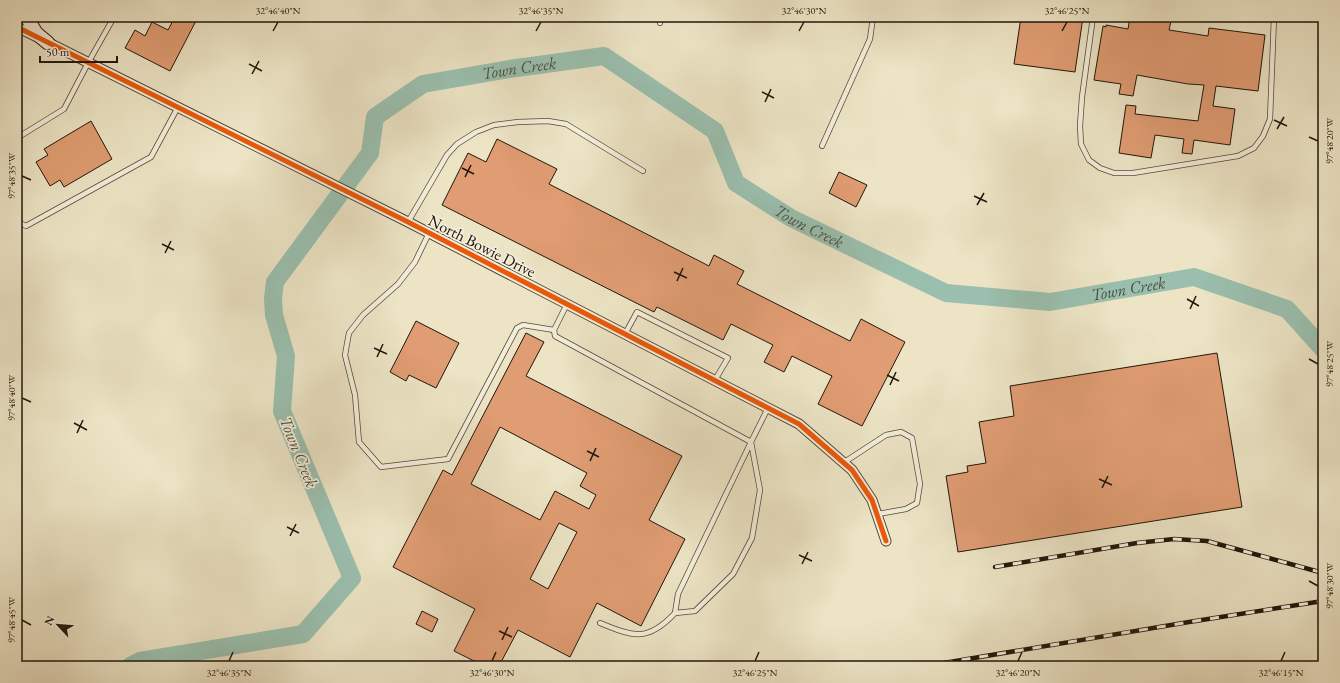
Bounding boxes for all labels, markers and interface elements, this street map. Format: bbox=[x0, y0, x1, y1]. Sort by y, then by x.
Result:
text: 32°46'40"N bbox=[256, 4, 301, 17]
text: 32°46'35"N bbox=[519, 4, 564, 17]
text: 32°46'30"N bbox=[782, 4, 827, 17]
text: 32°46'25"N bbox=[1045, 4, 1090, 17]
scale bar bbox=[40, 38, 117, 64]
text: 50 m bbox=[46, 44, 70, 60]
water label: Town Creek bbox=[480, 52, 558, 85]
text: 97°48'20"W bbox=[1323, 117, 1336, 164]
text: 97°48'35"W bbox=[5, 152, 18, 199]
water label: Town Creek bbox=[770, 199, 848, 253]
street label: North Bowie Drive bbox=[425, 210, 539, 282]
water label: Town Creek bbox=[1089, 271, 1167, 306]
text: 97°48'25"W bbox=[1323, 340, 1336, 387]
text: 97°48'40"W bbox=[5, 374, 18, 421]
water label: Town Creek bbox=[275, 413, 323, 491]
text: 97°48'30"W bbox=[1323, 562, 1336, 609]
text: 97°48'45"W bbox=[5, 596, 18, 643]
north arrow bbox=[38, 605, 78, 645]
text: N bbox=[41, 613, 57, 628]
text: 32°46'35"N bbox=[207, 666, 252, 679]
text: 32°46'30"N bbox=[470, 666, 515, 679]
text: 32°46'25"N bbox=[733, 666, 778, 679]
text: 32°46'20"N bbox=[996, 666, 1041, 679]
text: 32°46'15"N bbox=[1259, 666, 1304, 679]

